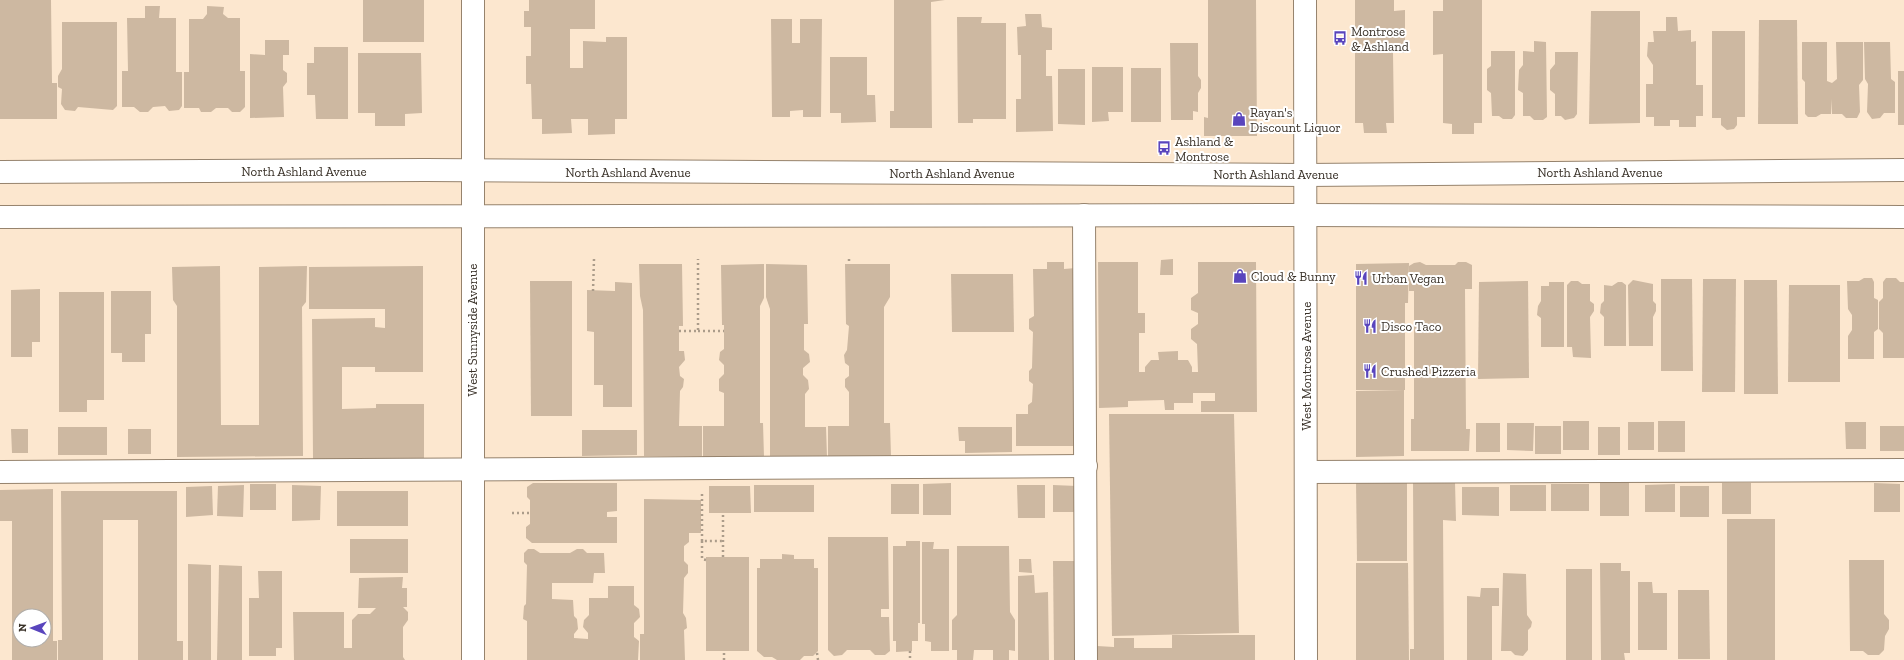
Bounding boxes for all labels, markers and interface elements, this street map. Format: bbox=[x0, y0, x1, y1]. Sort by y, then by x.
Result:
place label: Montrose & Ashland bbox=[1351, 24, 1409, 54]
bus stop icon: Montrose & Ashland bbox=[1332, 30, 1348, 46]
place label: Rayan's Discount Liquor bbox=[1250, 105, 1341, 135]
shop icon: Rayan's Discount Liquor bbox=[1231, 111, 1247, 127]
place label: Ashland & Montrose bbox=[1175, 134, 1234, 164]
bus stop icon: Ashland & Montrose bbox=[1156, 140, 1172, 156]
street label: North Ashland Avenue bbox=[241, 164, 367, 179]
street label: North Ashland Avenue bbox=[565, 165, 691, 180]
street label: North Ashland Avenue bbox=[1537, 165, 1663, 180]
street label: North Ashland Avenue bbox=[889, 166, 1015, 181]
street label: North Ashland Avenue bbox=[1213, 167, 1339, 182]
street label: West Sunnyside Avenue bbox=[465, 264, 480, 396]
shop icon: Cloud & Bunny bbox=[1232, 268, 1248, 284]
place label: Cloud & Bunny bbox=[1251, 269, 1336, 284]
restaurant icon: Urban Vegan bbox=[1353, 270, 1369, 286]
place label: Urban Vegan bbox=[1372, 271, 1445, 286]
street label: West Montrose Avenue bbox=[1299, 302, 1314, 430]
restaurant icon: Disco Taco bbox=[1362, 318, 1378, 334]
place label: Disco Taco bbox=[1381, 319, 1442, 334]
restaurant icon: Crushed Pizzeria bbox=[1362, 363, 1378, 379]
place label: Crushed Pizzeria bbox=[1381, 364, 1477, 379]
north arrow bbox=[12, 608, 52, 648]
text: N bbox=[16, 623, 29, 632]

